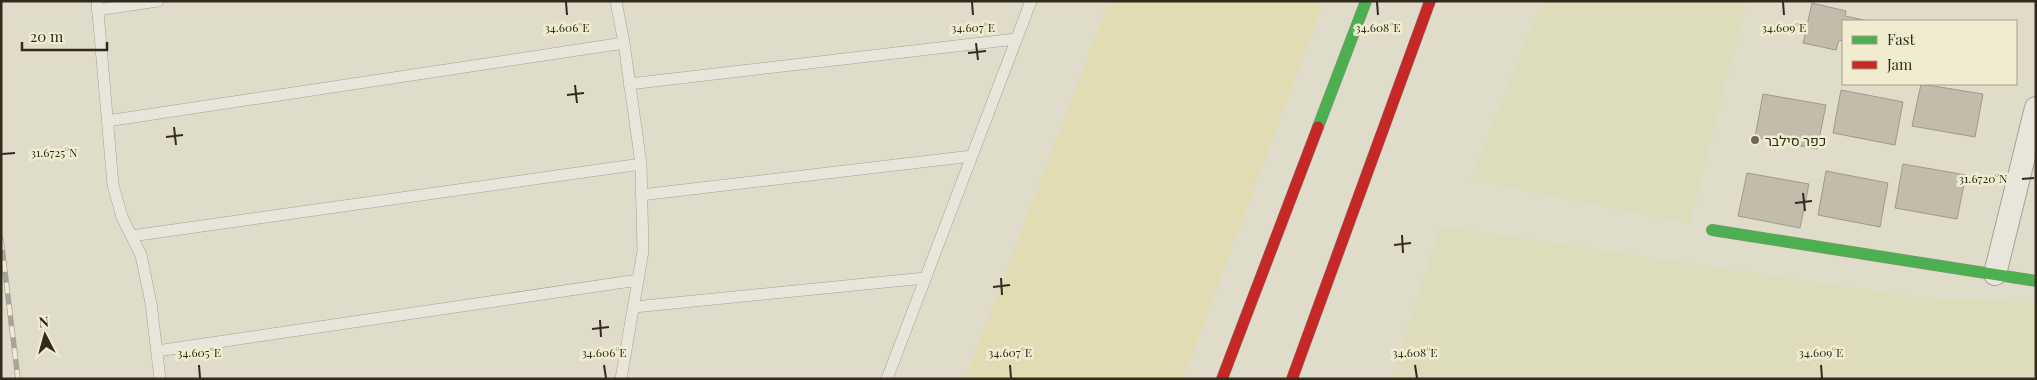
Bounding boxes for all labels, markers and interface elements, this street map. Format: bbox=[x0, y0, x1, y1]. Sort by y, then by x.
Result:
text: 34.606°E bbox=[544, 19, 590, 35]
text: 34.607°E bbox=[951, 19, 995, 35]
text: 34.608°E bbox=[1355, 19, 1401, 35]
text: 34.609°E bbox=[1762, 19, 1806, 35]
scale bar bbox=[22, 20, 108, 52]
legend bbox=[1842, 20, 2017, 85]
text: 20 m bbox=[30, 26, 64, 46]
text: Fast bbox=[1887, 29, 1916, 49]
text: Jam bbox=[1886, 54, 1913, 74]
place label: כפר סילבר bbox=[1765, 131, 1826, 150]
marker: כפר סילבר bbox=[1749, 134, 1761, 146]
text: 31.6725°N bbox=[30, 144, 78, 160]
text: 31.6720°N bbox=[1959, 170, 2008, 186]
north arrow bbox=[20, 310, 70, 360]
text: N bbox=[38, 312, 50, 332]
text: 34.605°E bbox=[177, 344, 221, 360]
text: 34.606°E bbox=[581, 344, 627, 360]
text: 34.607°E bbox=[988, 344, 1032, 360]
text: 34.608°E bbox=[1392, 344, 1438, 360]
text: 34.609°E bbox=[1799, 344, 1843, 360]

